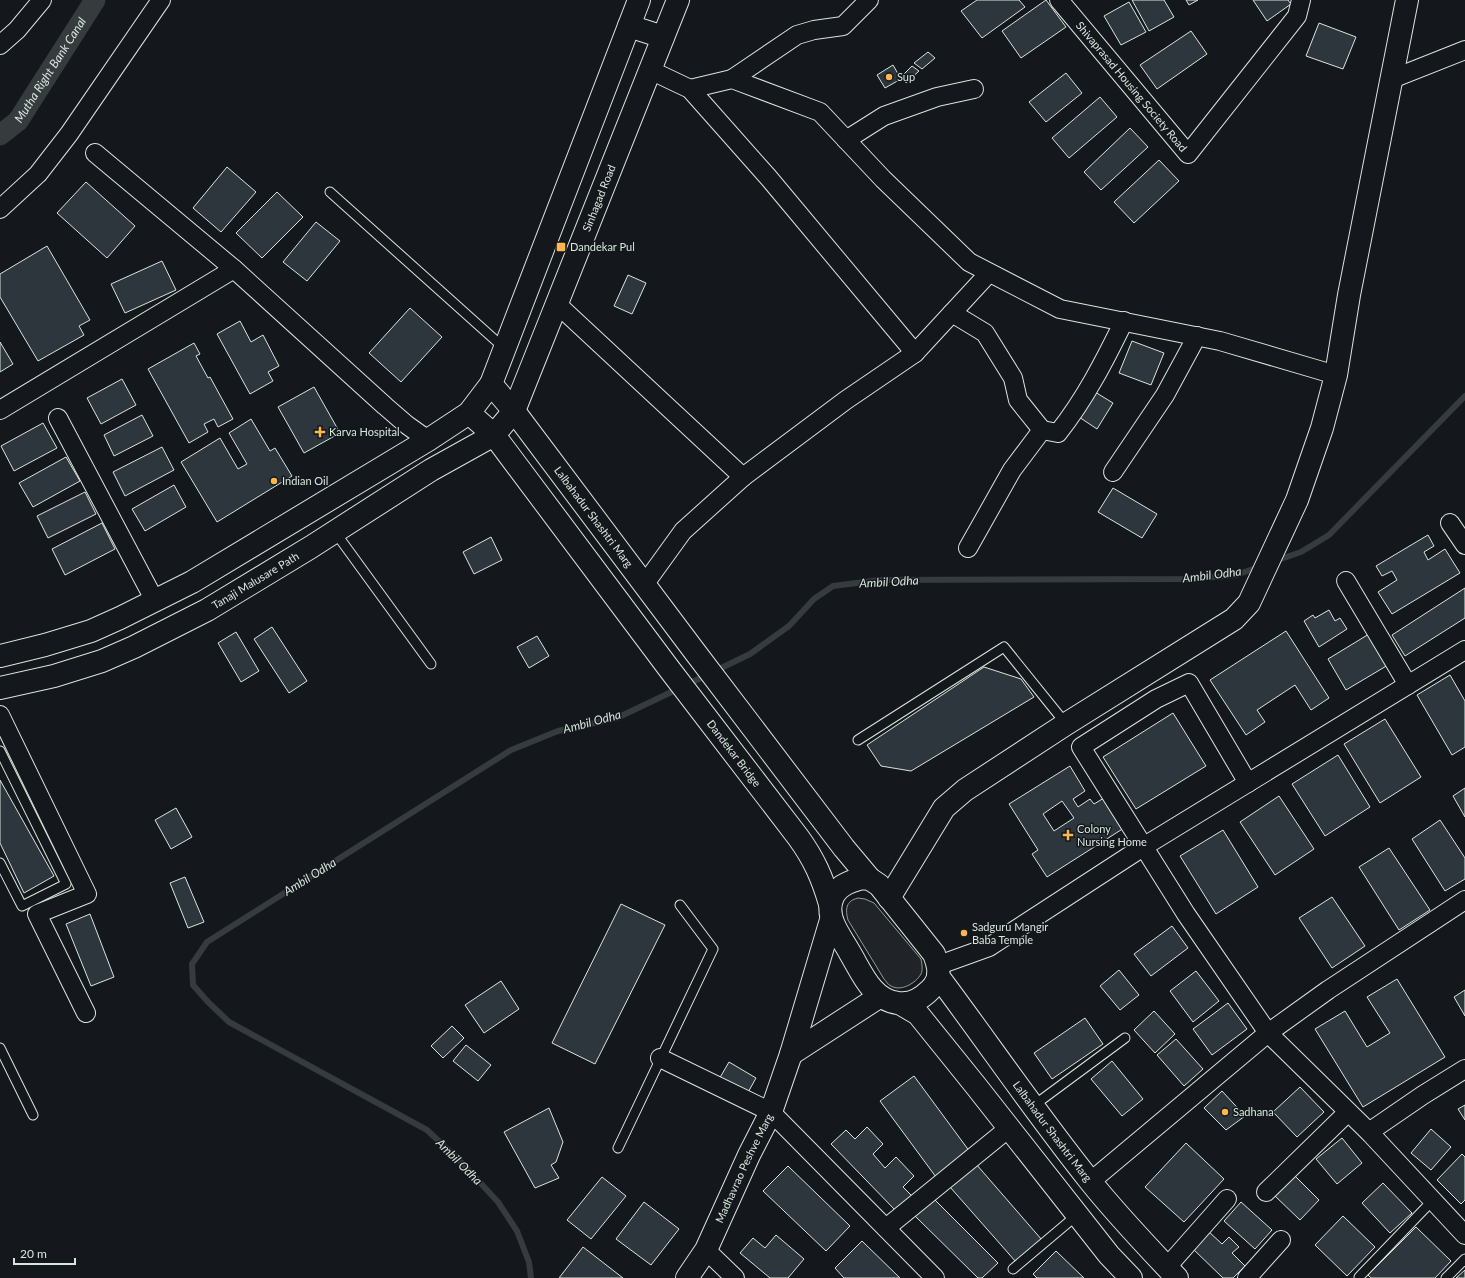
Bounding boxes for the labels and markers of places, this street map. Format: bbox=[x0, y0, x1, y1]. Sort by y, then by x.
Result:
place label: Sup bbox=[897, 70, 915, 83]
marker: Sup bbox=[884, 72, 894, 82]
place label: Dandekar Pul bbox=[570, 240, 635, 253]
marker: Dandekar Pul bbox=[555, 241, 567, 253]
place label: Karva Hospital bbox=[329, 425, 400, 438]
marker: Karva Hospital bbox=[314, 426, 326, 438]
place label: Indian Oil bbox=[282, 474, 328, 487]
marker: Indian Oil bbox=[269, 476, 279, 486]
place label: Colony Nursing Home bbox=[1077, 822, 1147, 848]
marker: Colony Nursing Home bbox=[1062, 829, 1074, 841]
place label: Sadguru Mangir Baba Temple bbox=[972, 920, 1048, 946]
marker: Sadguru Mangir Baba Temple bbox=[959, 928, 969, 938]
place label: Sadhana bbox=[1233, 1105, 1274, 1118]
marker: Sadhana bbox=[1220, 1107, 1230, 1117]

